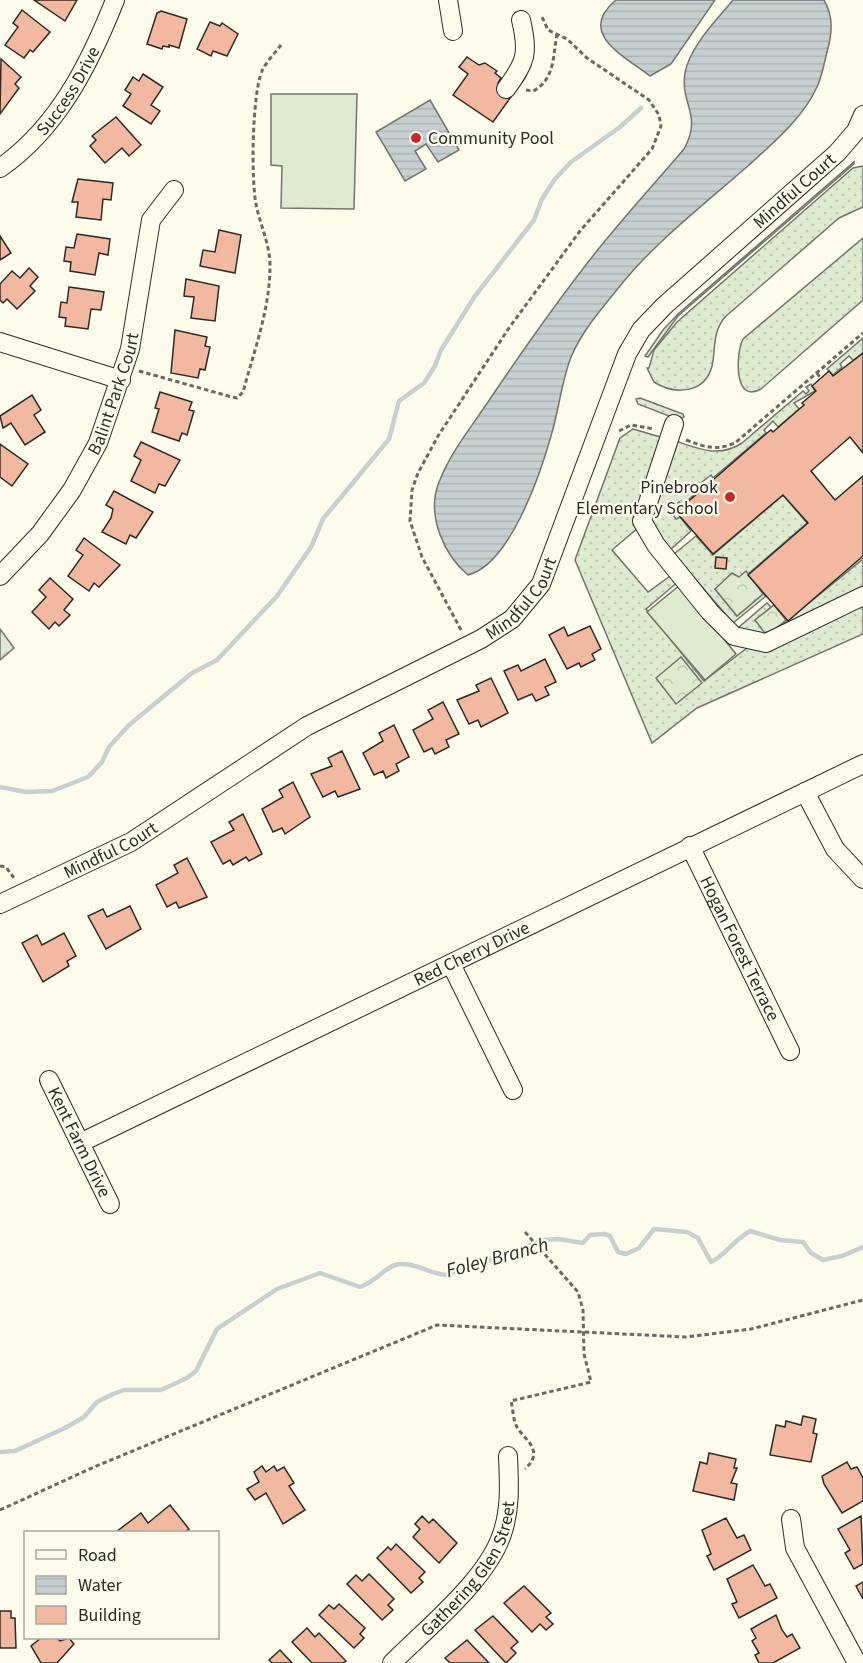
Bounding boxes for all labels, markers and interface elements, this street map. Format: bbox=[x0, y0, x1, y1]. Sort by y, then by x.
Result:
street label: Success Drive bbox=[31, 42, 106, 141]
place label: Community Pool bbox=[428, 126, 554, 151]
marker: Community Pool bbox=[409, 131, 423, 145]
street label: Mindful Court bbox=[748, 148, 841, 235]
street label: Balint Park Court bbox=[82, 331, 145, 460]
place label: Pinebrook Elementary School bbox=[576, 475, 718, 521]
marker: Pinebrook Elementary School bbox=[723, 490, 737, 504]
street label: Mindful Court bbox=[481, 554, 563, 646]
street label: Mindful Court bbox=[60, 816, 163, 885]
street label: Hogan Forest Terrace bbox=[694, 872, 786, 1025]
street label: Red Cherry Drive bbox=[410, 915, 534, 993]
street label: Kent Farm Drive bbox=[41, 1083, 117, 1202]
water label: Foley Branch bbox=[443, 1231, 552, 1285]
street label: Gathering Glen Street bbox=[415, 1500, 521, 1643]
legend bbox=[24, 1531, 219, 1639]
text: Road bbox=[78, 1543, 117, 1568]
text: Water bbox=[78, 1573, 122, 1598]
text: Building bbox=[78, 1603, 141, 1628]

